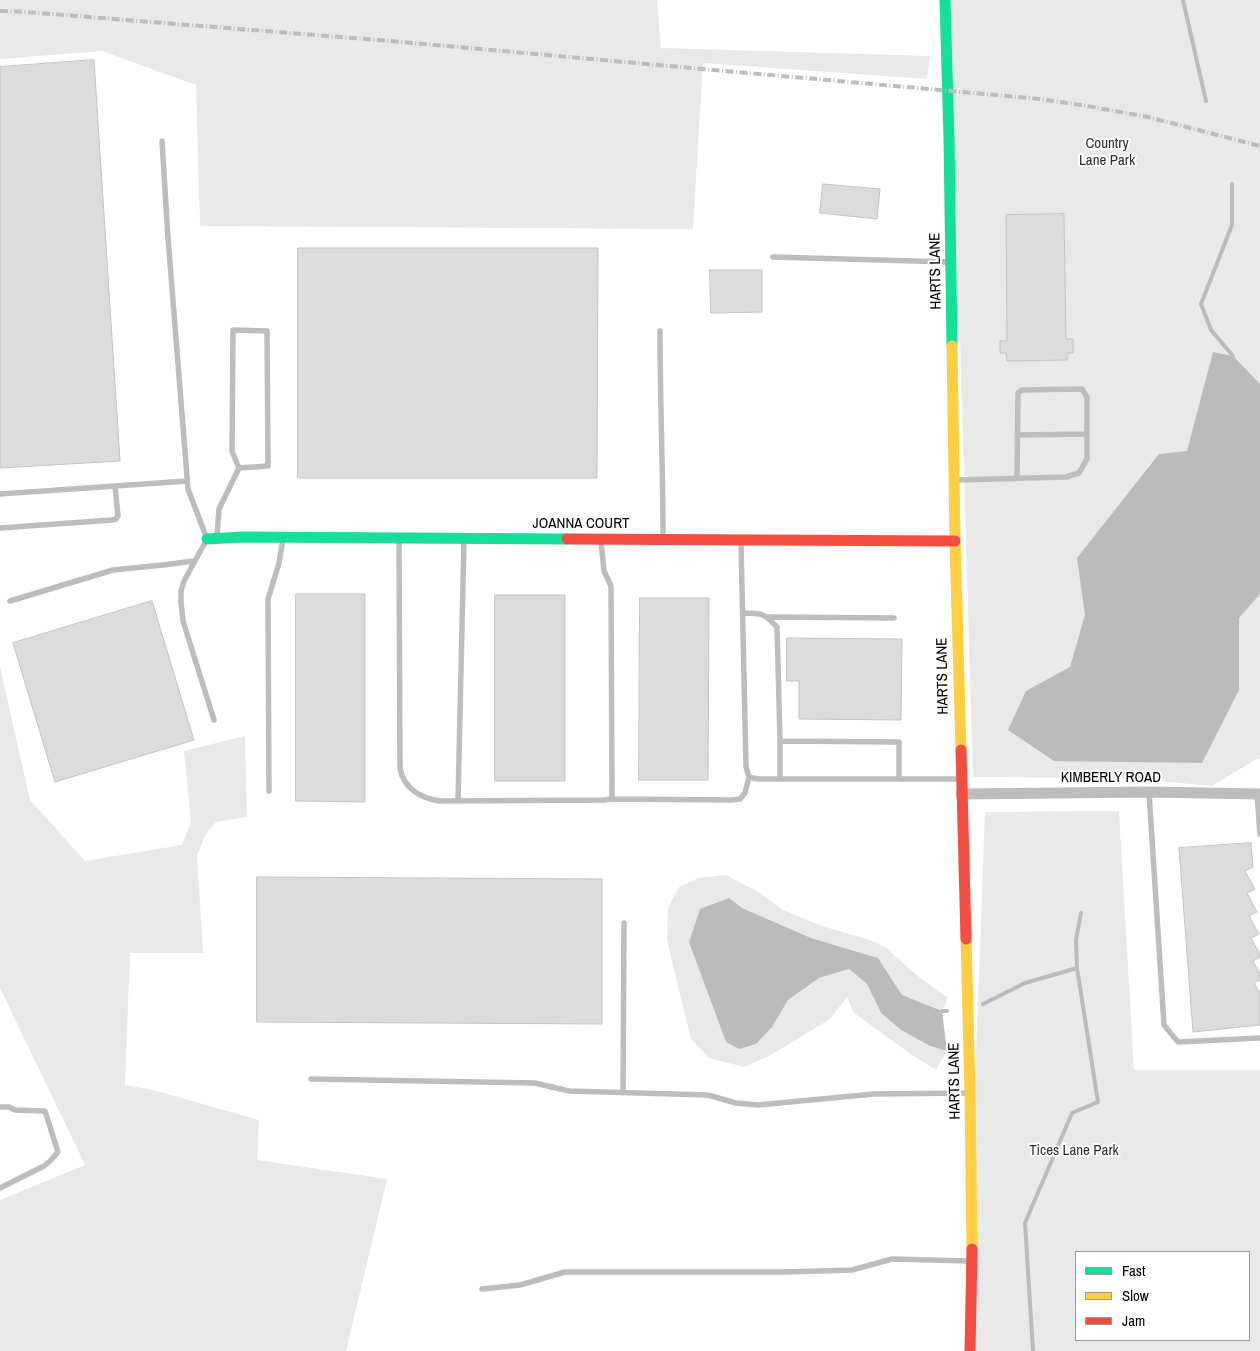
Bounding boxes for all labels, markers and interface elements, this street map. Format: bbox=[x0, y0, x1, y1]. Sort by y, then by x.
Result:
park label: Country Lane Park bbox=[1079, 135, 1135, 170]
street label: HARTS LANE bbox=[926, 232, 946, 310]
street label: JOANNA COURT bbox=[533, 515, 629, 533]
street label: HARTS LANE bbox=[933, 637, 953, 715]
street label: KIMBERLY ROAD bbox=[1061, 769, 1161, 787]
street label: HARTS LANE bbox=[945, 1042, 965, 1120]
park label: Tices Lane Park bbox=[1029, 1142, 1119, 1160]
legend bbox=[1075, 1251, 1250, 1341]
text: Fast bbox=[1122, 1260, 1145, 1281]
text: Slow bbox=[1122, 1285, 1149, 1306]
text: Jam bbox=[1122, 1310, 1145, 1331]

